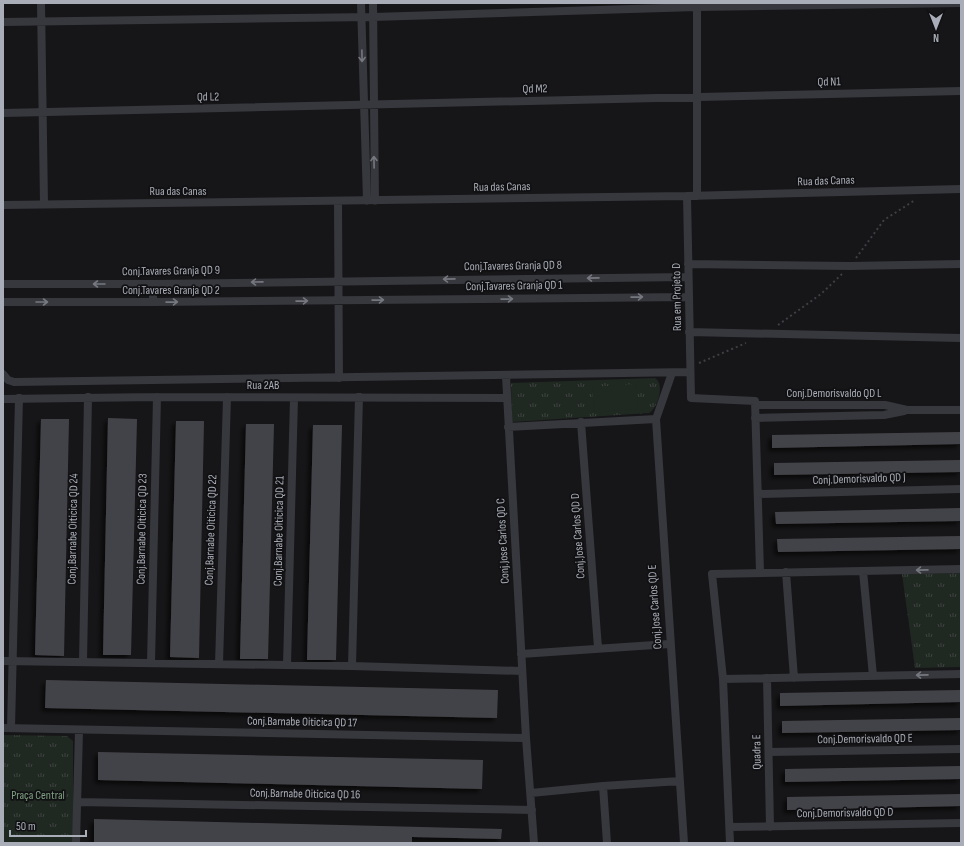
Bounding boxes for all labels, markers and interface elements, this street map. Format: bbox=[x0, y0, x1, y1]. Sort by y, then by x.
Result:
north arrow bbox=[916, 8, 956, 48]
text: N bbox=[933, 31, 939, 44]
one-way arrow bbox=[358, 49, 366, 62]
street label: Qd N1 bbox=[817, 74, 841, 90]
street label: Qd M2 bbox=[522, 81, 548, 97]
street label: Qd L2 bbox=[197, 89, 219, 105]
one-way arrow bbox=[371, 156, 378, 169]
street label: Rua das Canas bbox=[797, 173, 855, 189]
street label: Rua das Canas bbox=[473, 179, 531, 195]
street label: Rua das Canas bbox=[149, 184, 207, 199]
street label: Conj.Tavares Granja QD 8 bbox=[464, 258, 562, 274]
street label: Conj.Tavares Granja QD 9 bbox=[122, 263, 220, 279]
street label: Rua em Projeto D bbox=[669, 263, 685, 331]
one-way arrow bbox=[587, 274, 600, 282]
one-way arrow bbox=[443, 275, 456, 283]
one-way arrow bbox=[251, 278, 264, 286]
street label: Conj.Tavares Granja QD 1 bbox=[465, 278, 563, 294]
one-way arrow bbox=[93, 280, 106, 288]
street label: Conj.Tavares Granja QD 2 bbox=[122, 283, 220, 298]
one-way arrow bbox=[630, 293, 643, 301]
one-way arrow bbox=[500, 295, 513, 302]
one-way arrow bbox=[371, 296, 384, 304]
one-way arrow bbox=[295, 297, 308, 305]
one-way arrow bbox=[35, 298, 48, 306]
one-way arrow bbox=[165, 298, 178, 306]
street label: Rua 2AB bbox=[247, 378, 279, 393]
street label: Conj.Demorisvaldo QD L bbox=[787, 386, 882, 401]
street label: Conj.Demorisvaldo QD J bbox=[812, 470, 906, 488]
street label: Conj.Barnabe Oiticica QD 24 bbox=[65, 473, 81, 585]
street label: Conj.Barnabe Oiticica QD 23 bbox=[134, 473, 150, 585]
street label: Conj.Barnabe Oiticica QD 22 bbox=[202, 474, 220, 586]
street label: Conj.Barnabe Oiticica QD 21 bbox=[271, 475, 287, 586]
street label: Conj.Jose Carlos QD D bbox=[568, 493, 588, 579]
street label: Conj.Jose Carlos QD C bbox=[493, 498, 513, 584]
street label: Conj.Jose Carlos QD E bbox=[645, 564, 665, 650]
one-way arrow bbox=[916, 566, 929, 574]
one-way arrow bbox=[916, 671, 929, 679]
street label: Conj.Barnabe Oiticica QD 17 bbox=[247, 714, 357, 730]
street label: Conj.Demorisvaldo QD E bbox=[817, 731, 913, 747]
street label: Quadra E bbox=[749, 734, 765, 770]
street label: Conj.Barnabe Oiticica QD 16 bbox=[250, 786, 360, 802]
park label: Praça Central bbox=[11, 788, 65, 803]
street label: Conj.Demorisvaldo QD D bbox=[797, 805, 893, 821]
scale bar bbox=[10, 812, 86, 838]
text: 50 m bbox=[16, 819, 36, 834]

